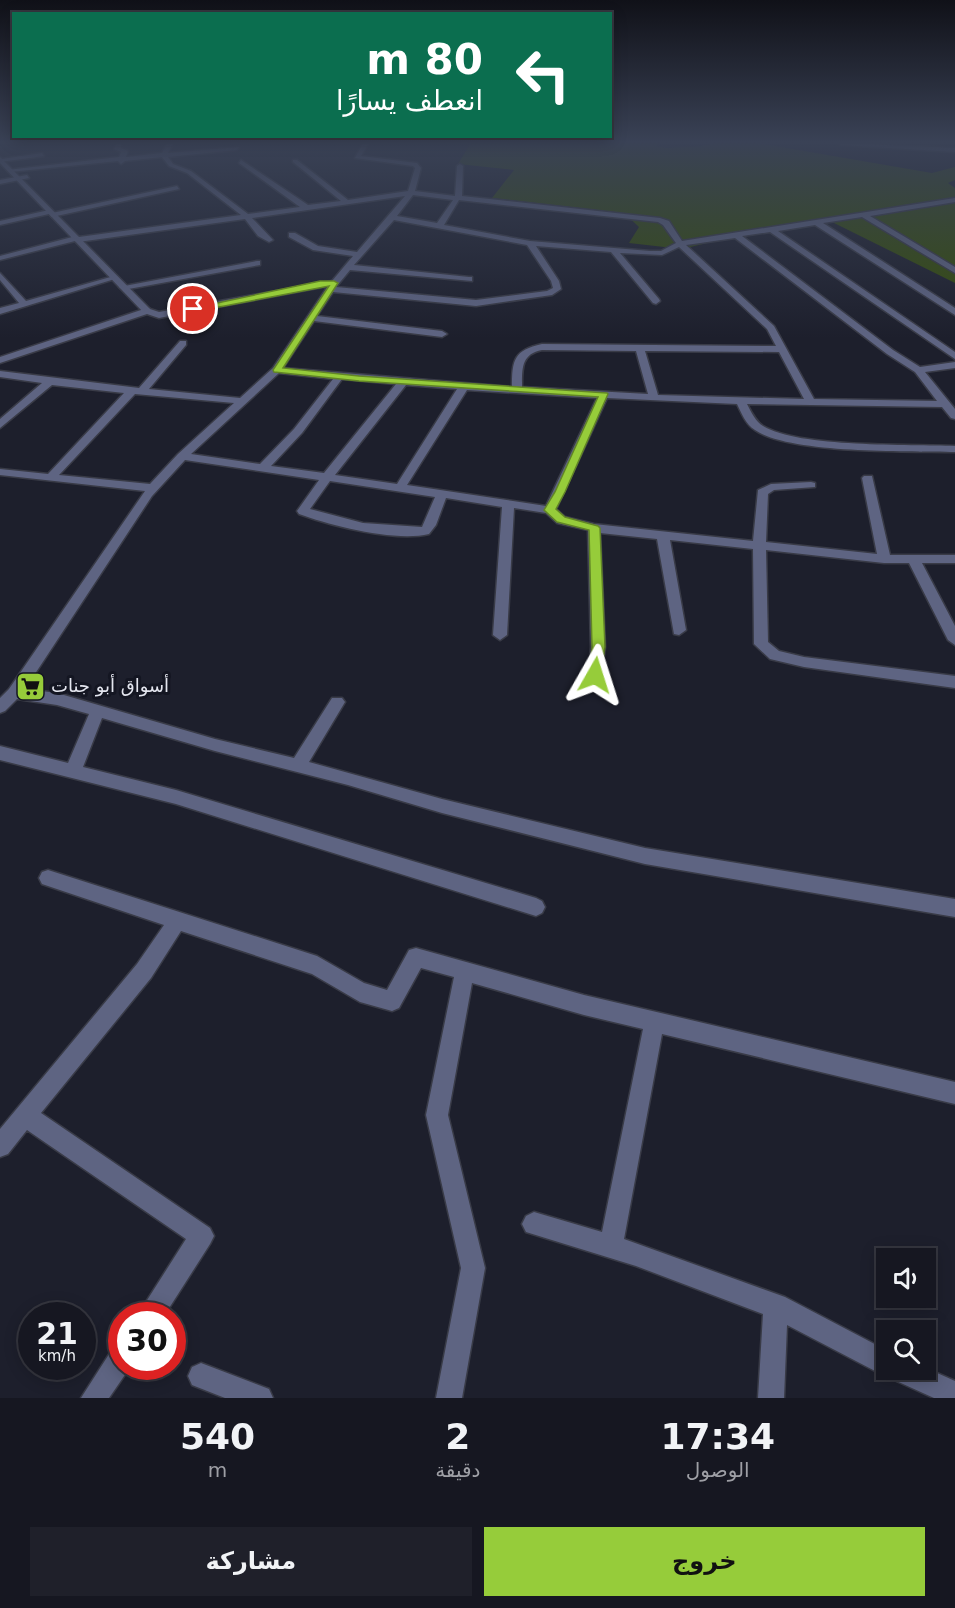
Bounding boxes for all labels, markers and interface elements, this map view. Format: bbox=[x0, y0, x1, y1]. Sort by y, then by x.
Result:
text: 80 m bbox=[366, 35, 483, 84]
icon: left bbox=[504, 36, 582, 114]
text: انعطف يسارًا bbox=[336, 85, 483, 116]
pin bbox=[167, 283, 218, 334]
icon: arrive bbox=[176, 292, 209, 325]
position arrow bbox=[563, 643, 627, 707]
supermarket icon: أسواق أبو جنات bbox=[14, 670, 46, 702]
place label: أسواق أبو جنات bbox=[51, 674, 169, 697]
map controls bbox=[876, 1248, 936, 1380]
button: sound bbox=[876, 1248, 936, 1308]
speed limit sign: 30 bbox=[108, 1302, 186, 1380]
text: 21 bbox=[36, 1316, 78, 1351]
button: search bbox=[876, 1320, 936, 1380]
text: km/h bbox=[38, 1347, 76, 1365]
text: 540 bbox=[180, 1416, 255, 1457]
text: 2 bbox=[445, 1416, 470, 1457]
text: 17:34 bbox=[660, 1416, 775, 1457]
text: m bbox=[208, 1458, 227, 1482]
text: دقيقة bbox=[435, 1458, 480, 1482]
text: الوصول bbox=[686, 1458, 750, 1482]
button: مشاركة bbox=[30, 1527, 472, 1596]
button: خروج bbox=[484, 1527, 925, 1596]

